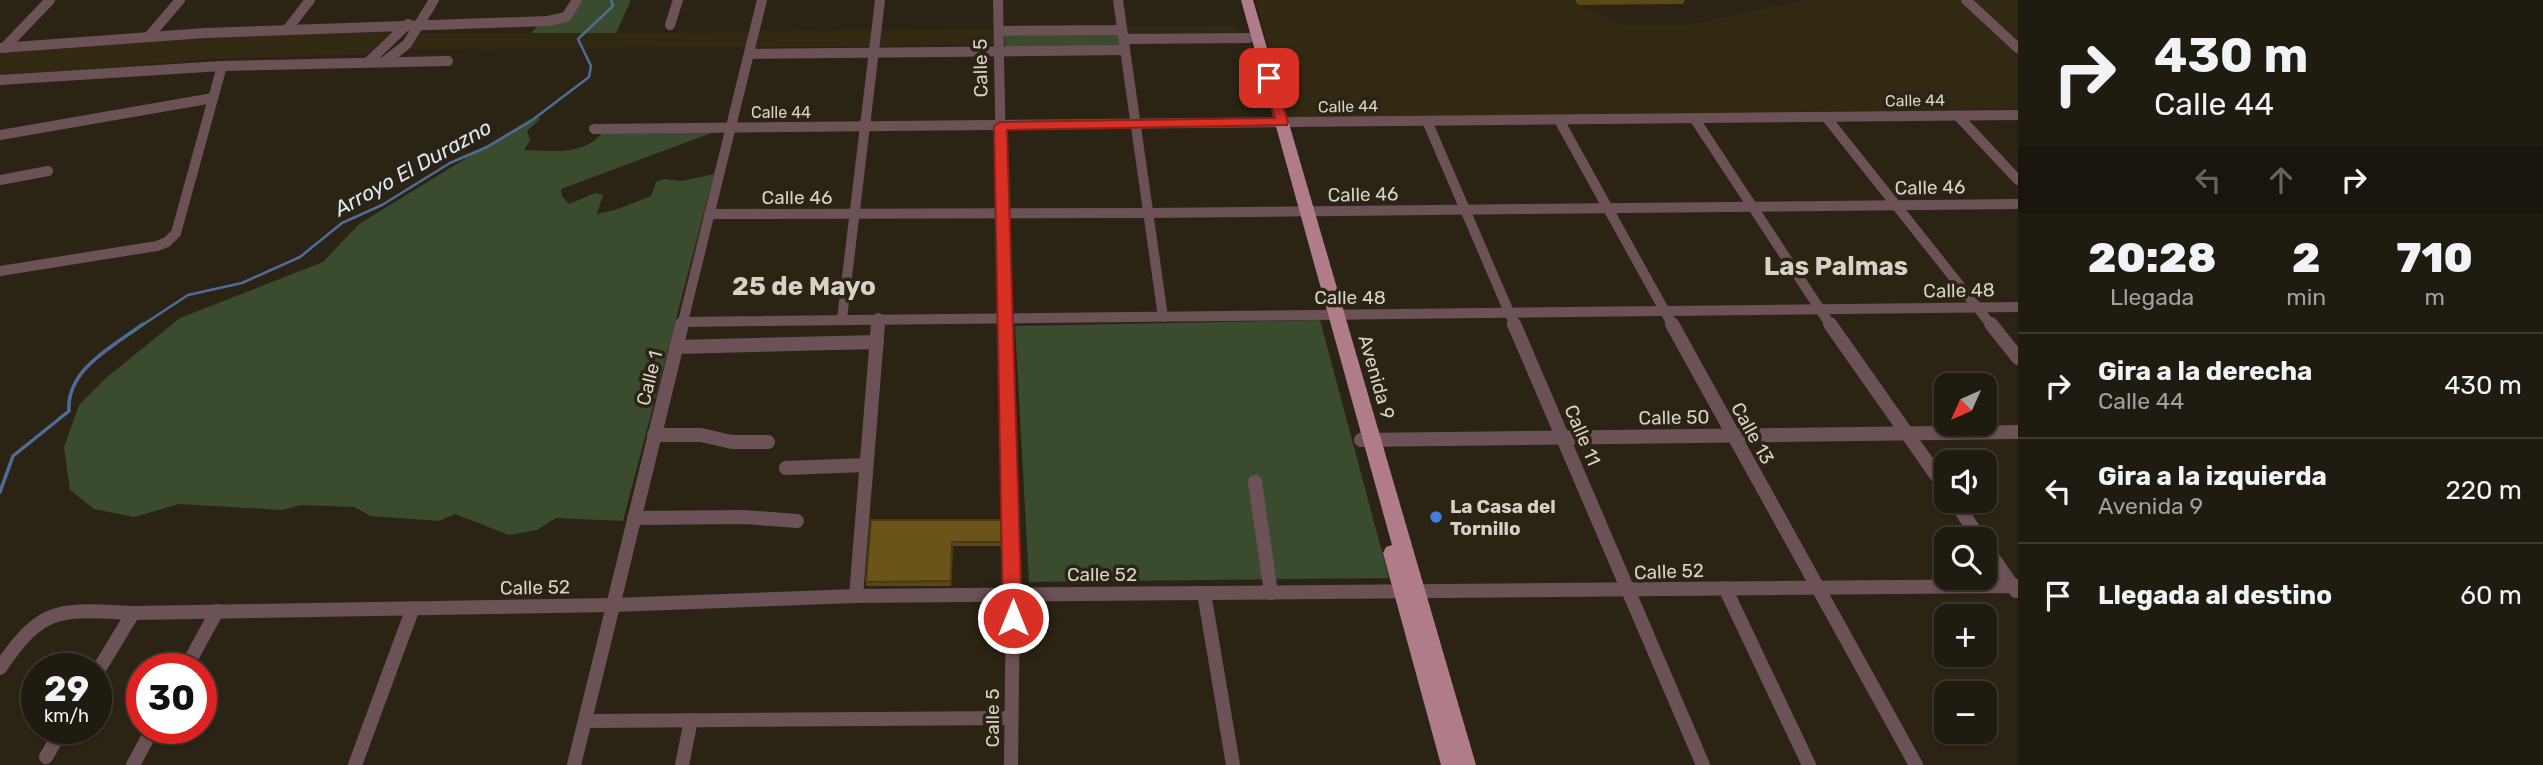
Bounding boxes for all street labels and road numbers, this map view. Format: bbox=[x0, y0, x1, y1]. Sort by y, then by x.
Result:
street label: Calle 5 bbox=[968, 38, 993, 98]
street label: Calle 44 bbox=[1885, 90, 1945, 111]
street label: Calle 44 bbox=[1318, 96, 1378, 117]
street label: Calle 44 bbox=[751, 103, 811, 122]
street label: Calle 46 bbox=[1894, 175, 1966, 200]
street label: Calle 46 bbox=[1327, 182, 1399, 207]
street label: Calle 46 bbox=[762, 186, 832, 209]
street label: Calle 48 bbox=[1923, 278, 1995, 303]
street label: Calle 48 bbox=[1314, 286, 1386, 309]
street label: Avenida 9 bbox=[1354, 332, 1400, 422]
street label: Calle 1 bbox=[632, 348, 667, 408]
street label: Calle 13 bbox=[1726, 398, 1779, 468]
street label: Calle 11 bbox=[1559, 401, 1606, 469]
street label: Calle 50 bbox=[1638, 405, 1710, 430]
street label: Calle 52 bbox=[1634, 559, 1704, 584]
street label: Calle 52 bbox=[1067, 563, 1137, 586]
street label: Calle 52 bbox=[500, 575, 570, 600]
street label: Calle 5 bbox=[981, 689, 1004, 747]

